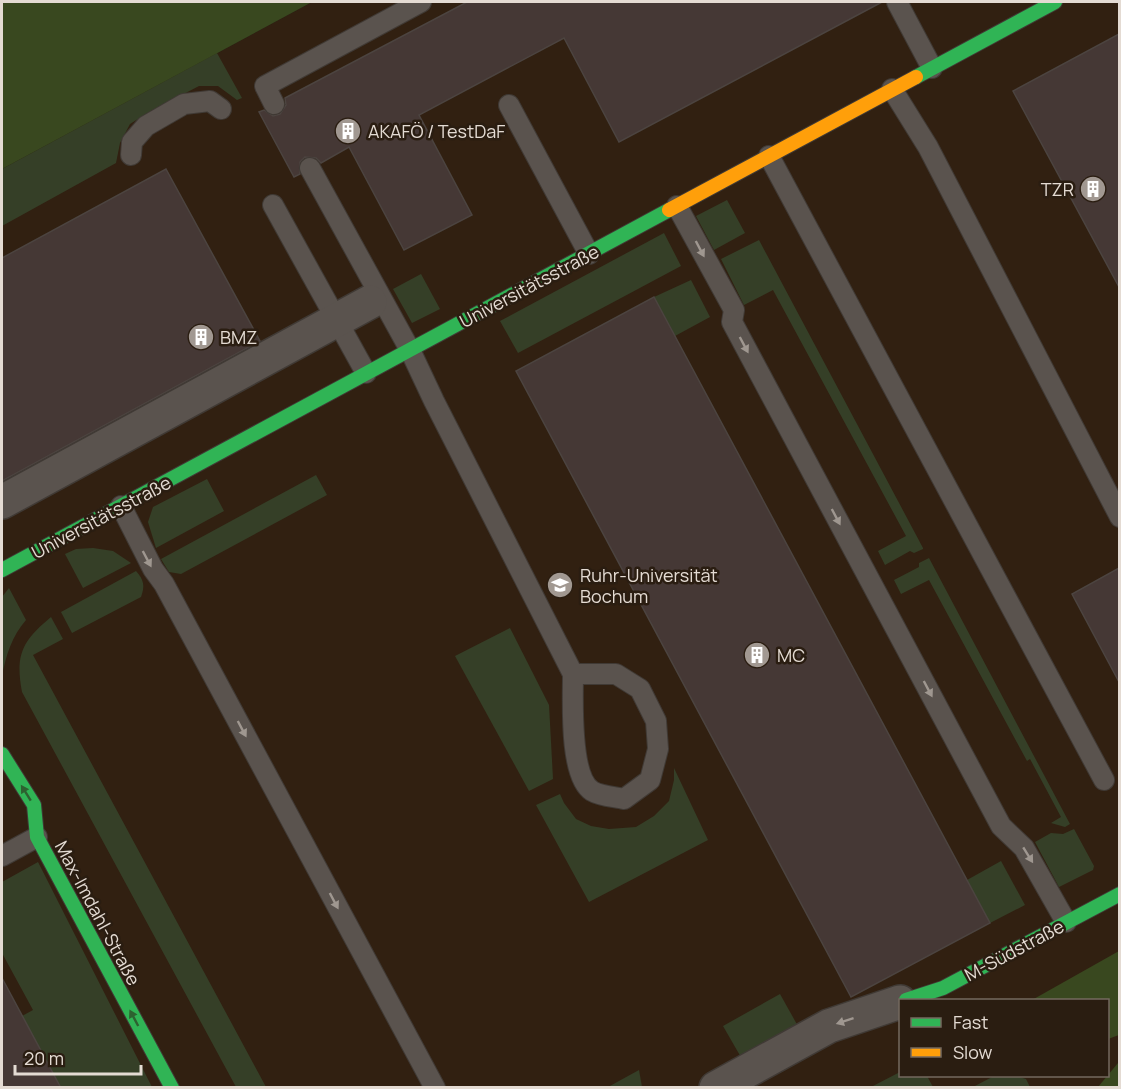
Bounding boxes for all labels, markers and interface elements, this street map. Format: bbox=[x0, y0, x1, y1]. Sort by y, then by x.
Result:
building icon: AKAFÖ / TestDaF bbox=[333, 116, 363, 146]
place label: AKAFÖ / TestDaF bbox=[368, 119, 505, 143]
building icon: TZR bbox=[1078, 174, 1108, 204]
place label: TZR bbox=[1041, 177, 1074, 201]
street label: Universitätsstraße bbox=[455, 239, 603, 333]
one-way arrow bbox=[695, 241, 705, 258]
building icon: BMZ bbox=[186, 322, 216, 352]
place label: BMZ bbox=[220, 325, 257, 349]
one-way arrow bbox=[739, 337, 749, 354]
street label: Universitätsstraße bbox=[27, 470, 175, 564]
one-way arrow bbox=[831, 509, 841, 526]
one-way arrow bbox=[142, 551, 152, 568]
place label: Ruhr-Universität Bochum bbox=[580, 563, 718, 608]
school or university icon: Ruhr-Universität Bochum bbox=[545, 570, 575, 600]
building icon: MC bbox=[742, 640, 772, 670]
place label: MC bbox=[777, 643, 805, 667]
one-way arrow bbox=[923, 681, 933, 698]
one-way arrow bbox=[237, 721, 247, 738]
one-way arrow bbox=[21, 785, 32, 801]
street label: Max-Imdahl-Straße bbox=[50, 837, 146, 989]
one-way arrow bbox=[1022, 847, 1033, 863]
one-way arrow bbox=[329, 892, 339, 909]
street label: M-Südstraße bbox=[960, 914, 1068, 986]
legend bbox=[899, 999, 1109, 1077]
one-way arrow bbox=[129, 1009, 139, 1026]
text: Fast bbox=[953, 1010, 988, 1034]
one-way arrow bbox=[836, 1016, 854, 1026]
scale bar bbox=[15, 1038, 141, 1076]
text: Slow bbox=[953, 1040, 993, 1064]
text: 20 m bbox=[24, 1046, 64, 1070]

